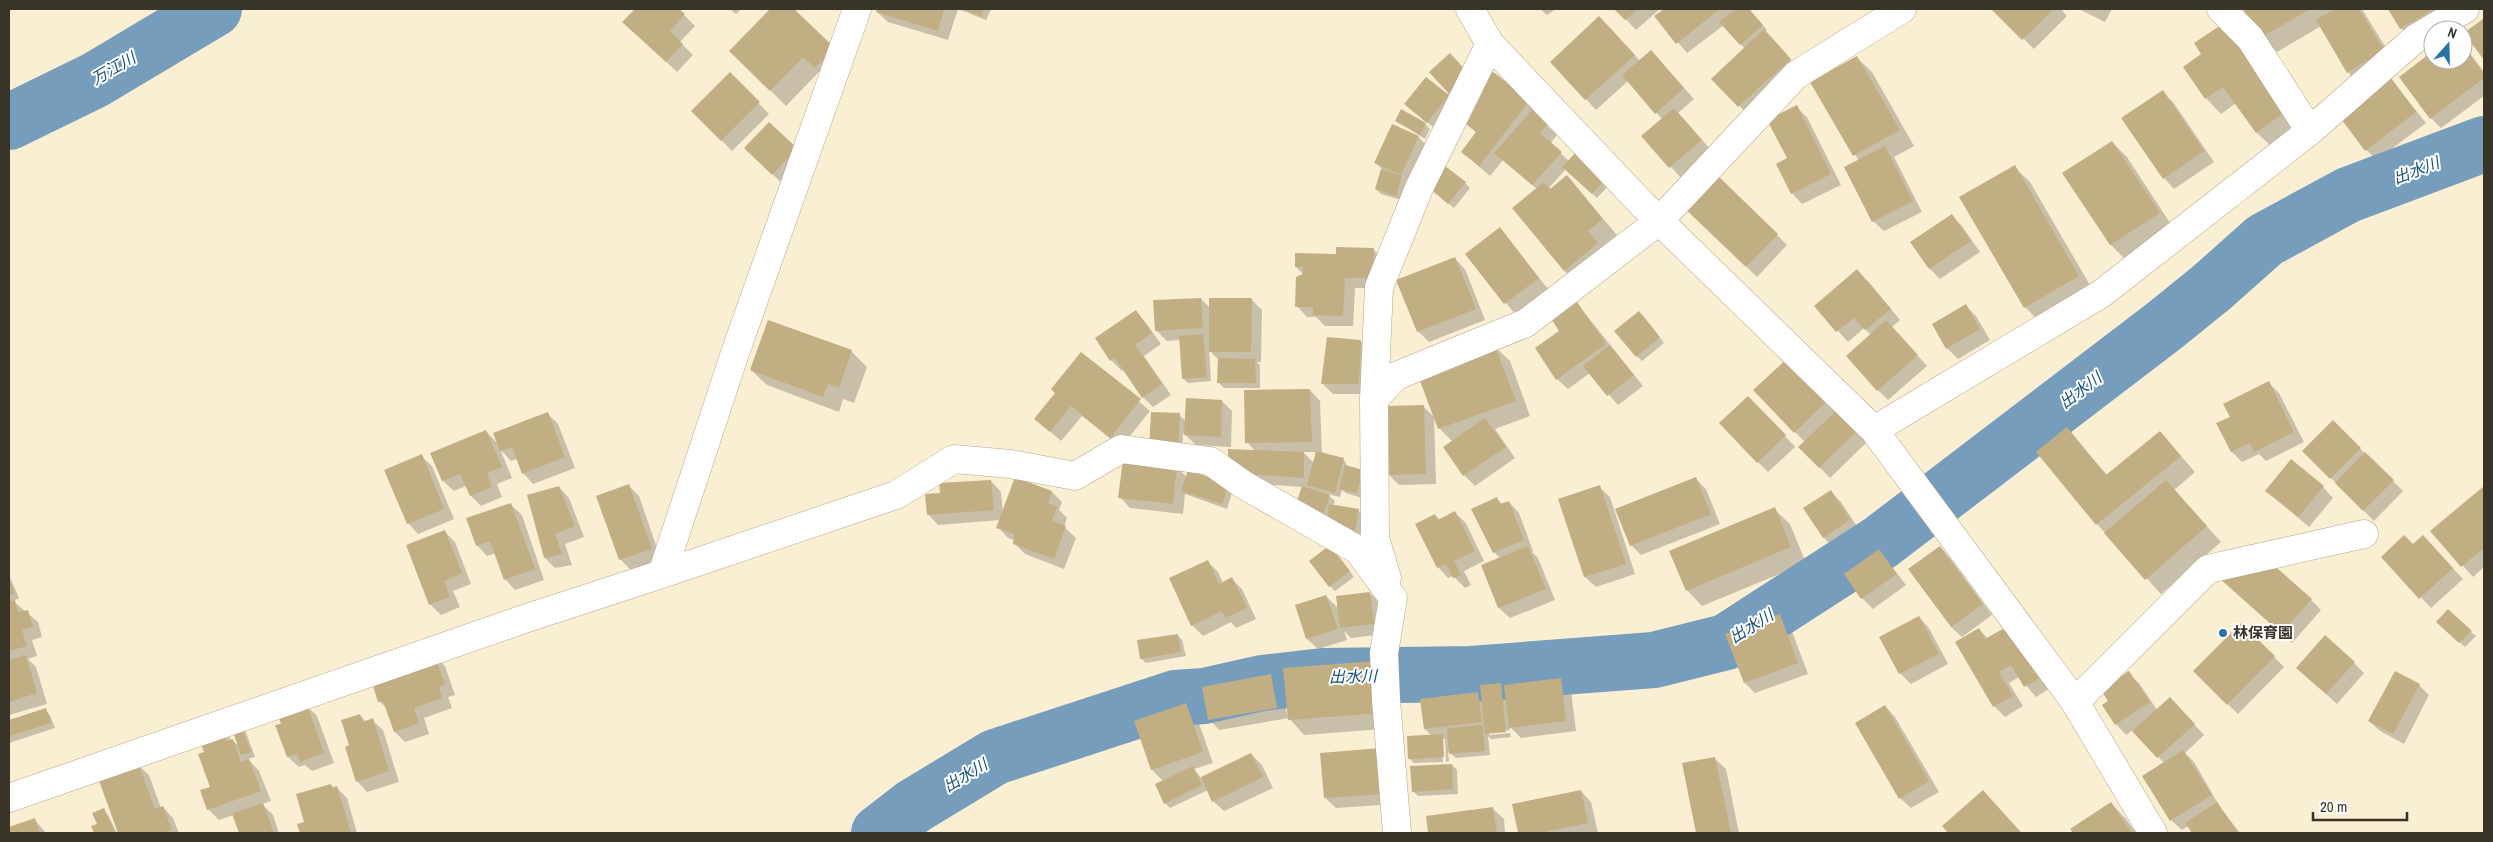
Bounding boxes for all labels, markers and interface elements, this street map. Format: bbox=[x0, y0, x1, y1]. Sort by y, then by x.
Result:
north arrow bbox=[2423, 20, 2473, 70]
text: N bbox=[2445, 23, 2459, 43]
water label: 万江川 bbox=[87, 45, 141, 90]
water label: 出水川 bbox=[2390, 150, 2444, 189]
water label: 出水川 bbox=[2054, 366, 2107, 413]
water label: 出水川 bbox=[1725, 603, 1779, 648]
place label: 林保育園 bbox=[2233, 622, 2293, 643]
marker: 林保育園 bbox=[2217, 627, 2229, 639]
water label: 出水川 bbox=[1329, 665, 1379, 687]
water label: 出水川 bbox=[939, 752, 993, 797]
scale bar bbox=[2313, 790, 2407, 822]
text: 20 m bbox=[2320, 796, 2347, 817]

